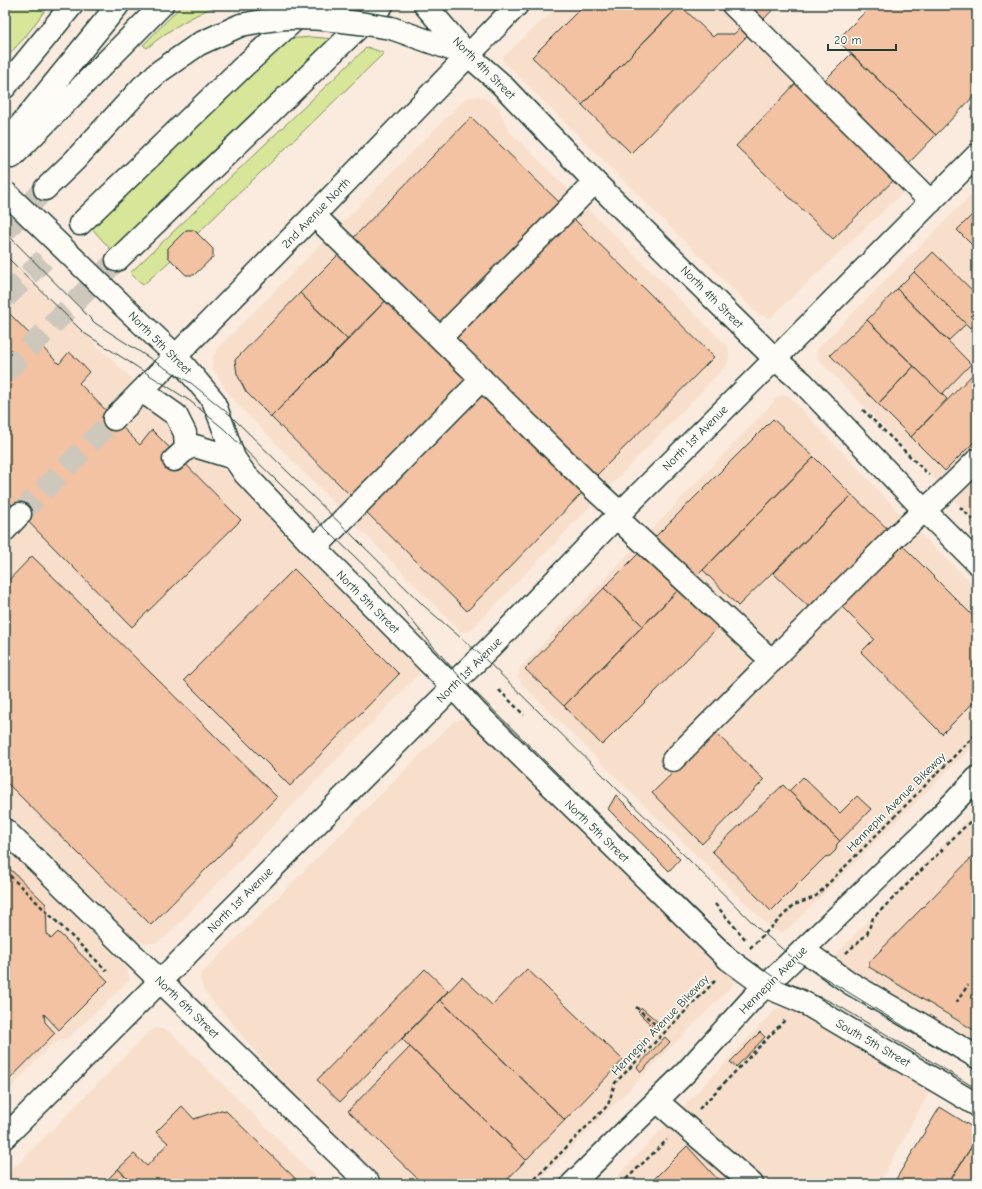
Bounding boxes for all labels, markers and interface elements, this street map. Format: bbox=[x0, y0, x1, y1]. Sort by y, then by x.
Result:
scale bar bbox=[828, 26, 896, 52]
text: 20 m bbox=[834, 33, 862, 47]
street label: North 4th Street bbox=[450, 34, 519, 103]
street label: 2nd Avenue North bbox=[279, 175, 353, 251]
street label: North 4th Street bbox=[678, 263, 747, 332]
street label: North 5th Street bbox=[126, 309, 195, 378]
street label: North 1st Avenue bbox=[659, 402, 731, 474]
street label: North 5th Street bbox=[334, 568, 403, 637]
street label: North 1st Avenue bbox=[433, 634, 505, 706]
street label: Hennepin Avenue Bikeway bbox=[843, 749, 949, 855]
street label: North 5th Street bbox=[562, 797, 632, 865]
street label: North 1st Avenue bbox=[204, 864, 276, 936]
street label: Hennepin Avenue bbox=[736, 943, 810, 1017]
street label: Hennepin Avenue Bikeway bbox=[608, 971, 712, 1078]
street label: North 6th Street bbox=[152, 973, 222, 1041]
street label: South 5th Street bbox=[833, 1016, 913, 1070]

